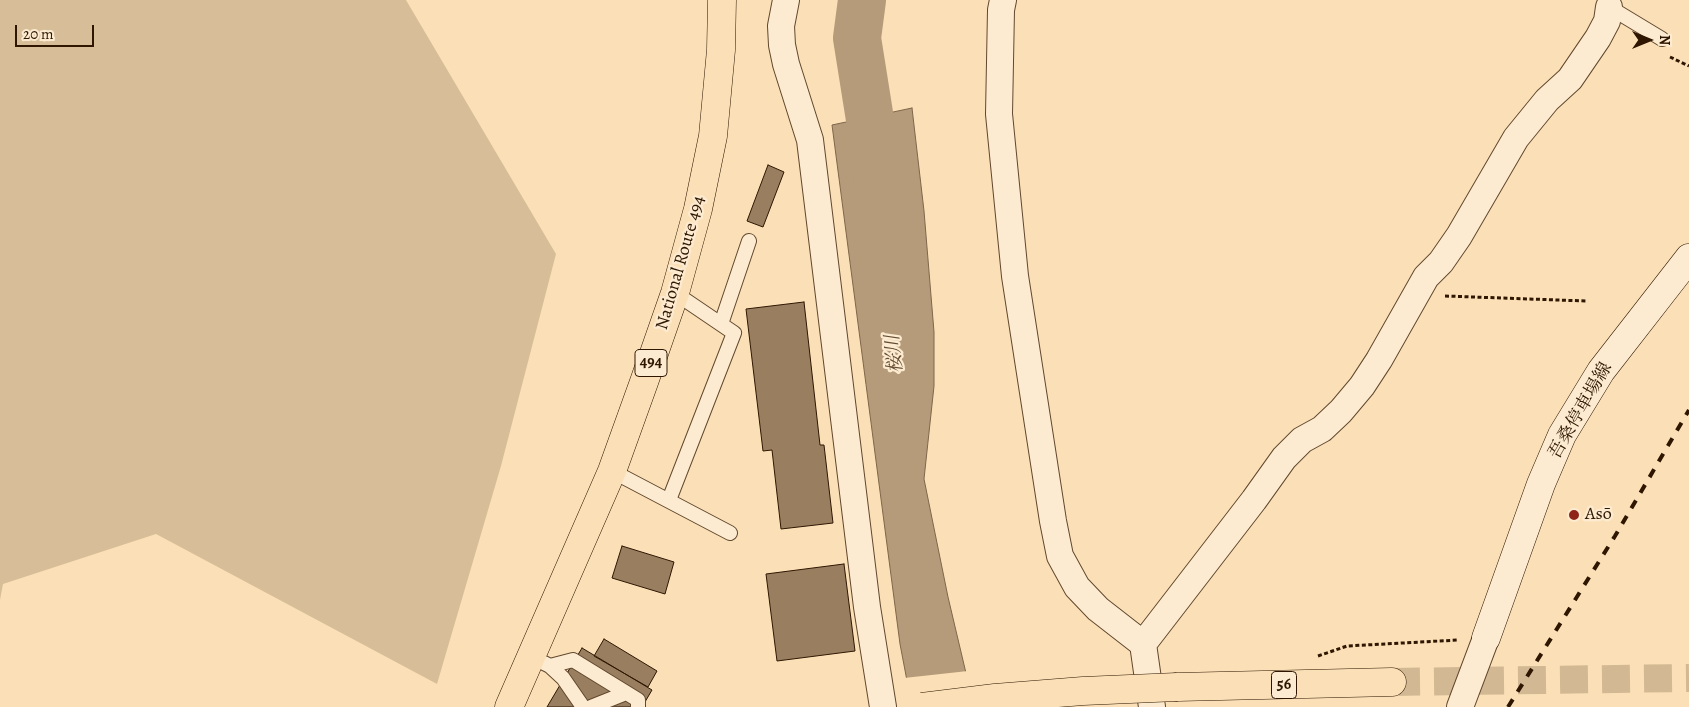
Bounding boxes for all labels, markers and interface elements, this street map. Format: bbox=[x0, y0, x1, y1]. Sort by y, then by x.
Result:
scale bar bbox=[18, 15, 96, 47]
north arrow bbox=[1624, 15, 1674, 65]
text: 20 m bbox=[23, 24, 54, 44]
text: N bbox=[1655, 35, 1674, 45]
street label: National Route 494 bbox=[652, 194, 710, 332]
water label: 桜川 bbox=[882, 334, 908, 374]
road number: 494 bbox=[635, 349, 667, 376]
street label: 吾桑停車場線 bbox=[1545, 359, 1617, 463]
place label: Asō bbox=[1585, 504, 1612, 526]
marker: Asō bbox=[1567, 508, 1581, 522]
road number: 56 bbox=[1272, 672, 1296, 698]

